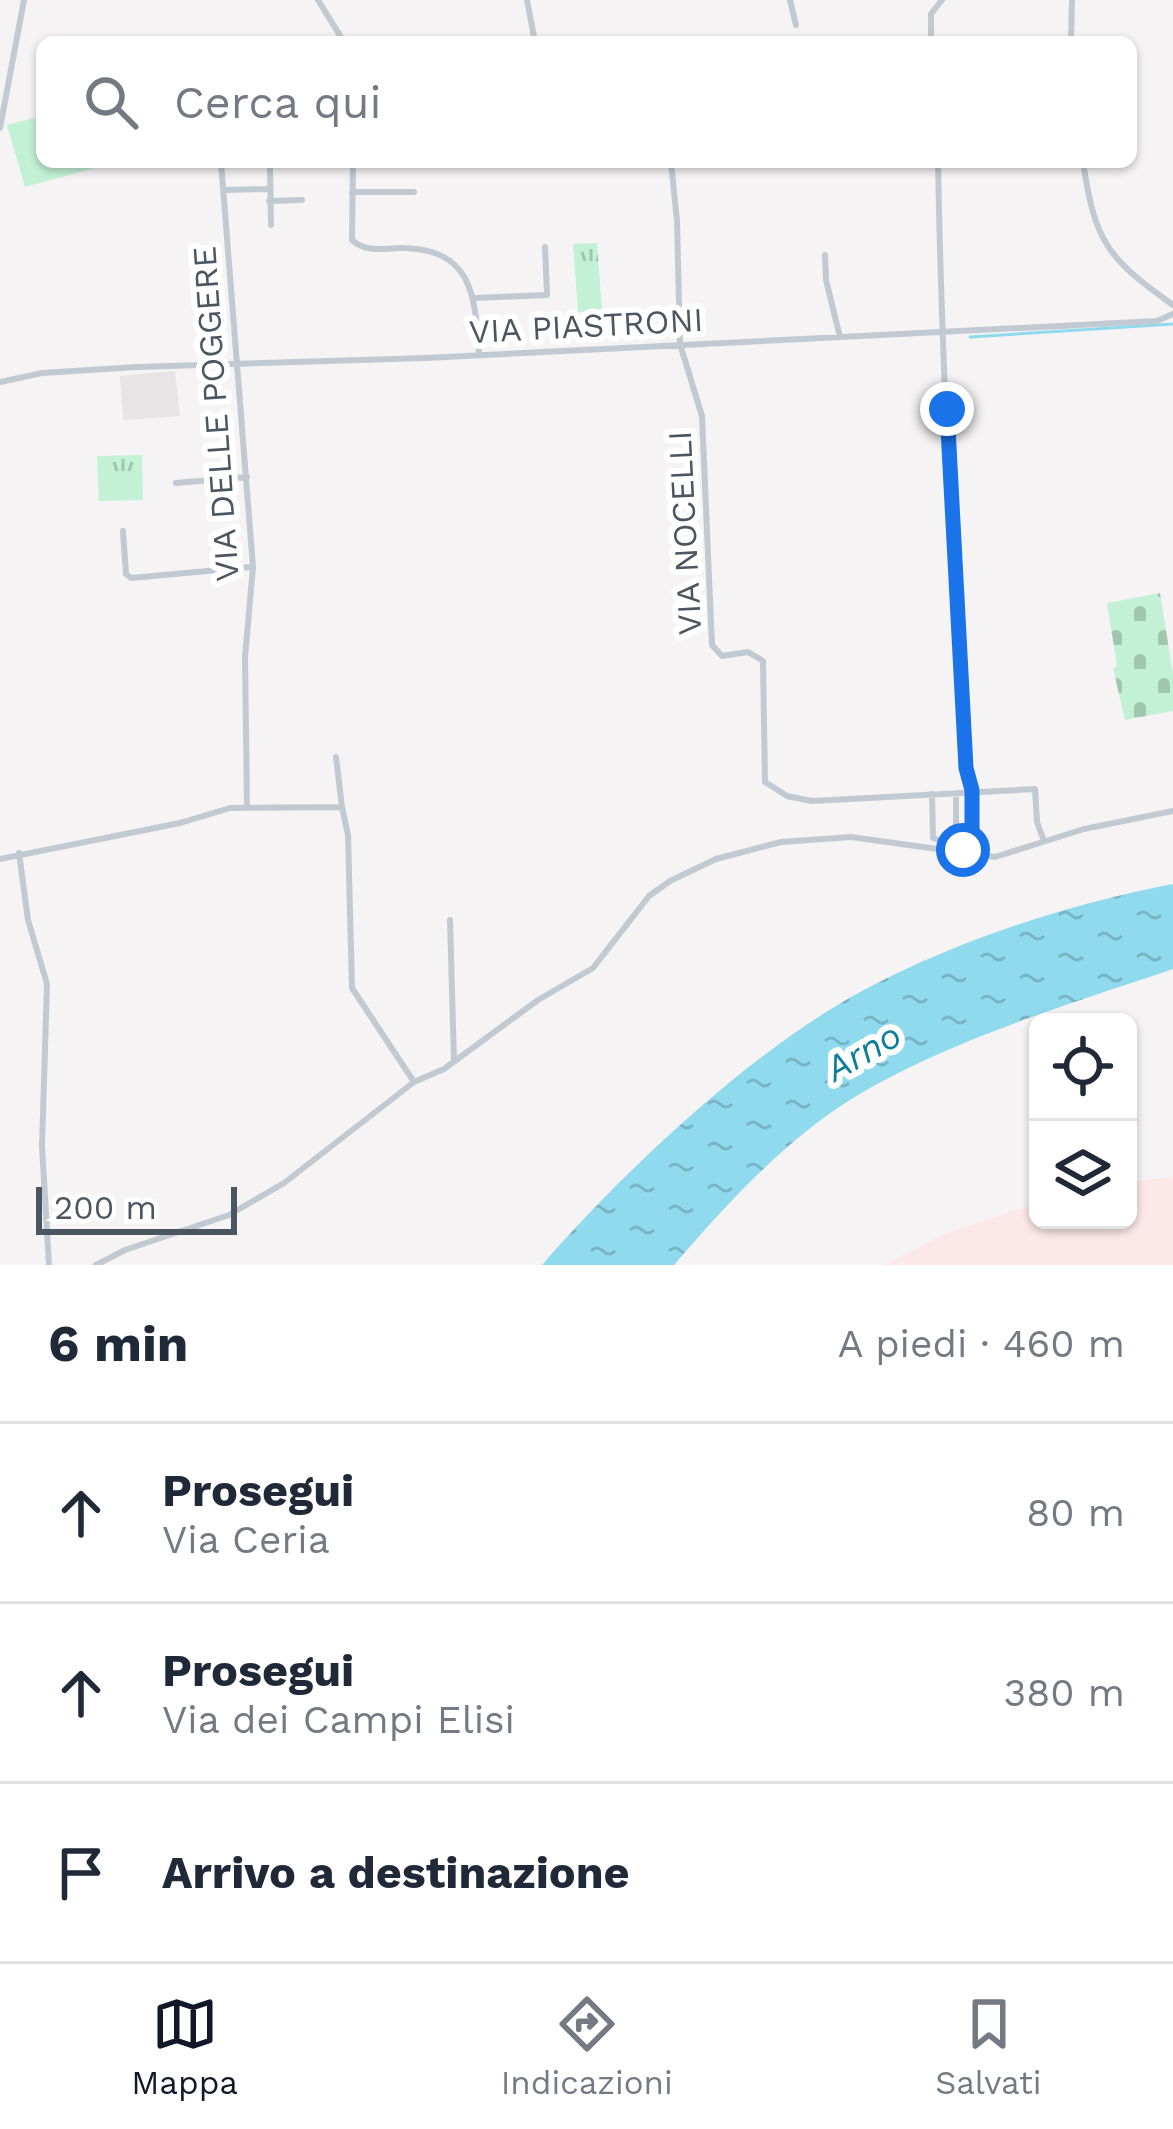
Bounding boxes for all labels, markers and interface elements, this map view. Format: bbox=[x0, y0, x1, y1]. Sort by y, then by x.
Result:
search box bbox=[36, 36, 1137, 168]
icon: search bbox=[78, 69, 144, 135]
text: Cerca qui bbox=[174, 76, 381, 129]
street label: VIA DELLE POGGERE bbox=[184, 245, 247, 583]
street label: VIA PIASTRONI bbox=[468, 300, 704, 351]
route end bbox=[920, 382, 974, 436]
street label: VIA NOCELLI bbox=[660, 430, 709, 636]
route start bbox=[936, 823, 990, 877]
map controls bbox=[1029, 1013, 1137, 1229]
button: locate bbox=[1029, 1013, 1137, 1121]
water label: Arno bbox=[817, 1014, 909, 1091]
button: layers bbox=[1029, 1121, 1137, 1229]
scale bar bbox=[36, 1181, 237, 1234]
text: 200 m bbox=[54, 1188, 157, 1227]
text: 6 min bbox=[48, 1314, 188, 1373]
text: A piedi · 460 m bbox=[838, 1321, 1125, 1366]
text: Prosegui bbox=[162, 1464, 354, 1517]
icon: ahead bbox=[48, 1480, 114, 1546]
text: 80 m bbox=[1026, 1490, 1125, 1535]
text: Via Ceria bbox=[162, 1517, 330, 1562]
text: Prosegui bbox=[162, 1644, 354, 1697]
icon: ahead bbox=[48, 1660, 114, 1726]
text: 380 m bbox=[1004, 1670, 1125, 1715]
text: Via dei Campi Elisi bbox=[162, 1697, 515, 1742]
icon: arrive bbox=[48, 1840, 114, 1906]
text: Arrivo a destinazione bbox=[162, 1846, 630, 1899]
tab: Mappa bbox=[131, 1991, 238, 2102]
tab: Indicazioni bbox=[501, 1991, 673, 2102]
tab: Salvati bbox=[935, 1991, 1042, 2102]

